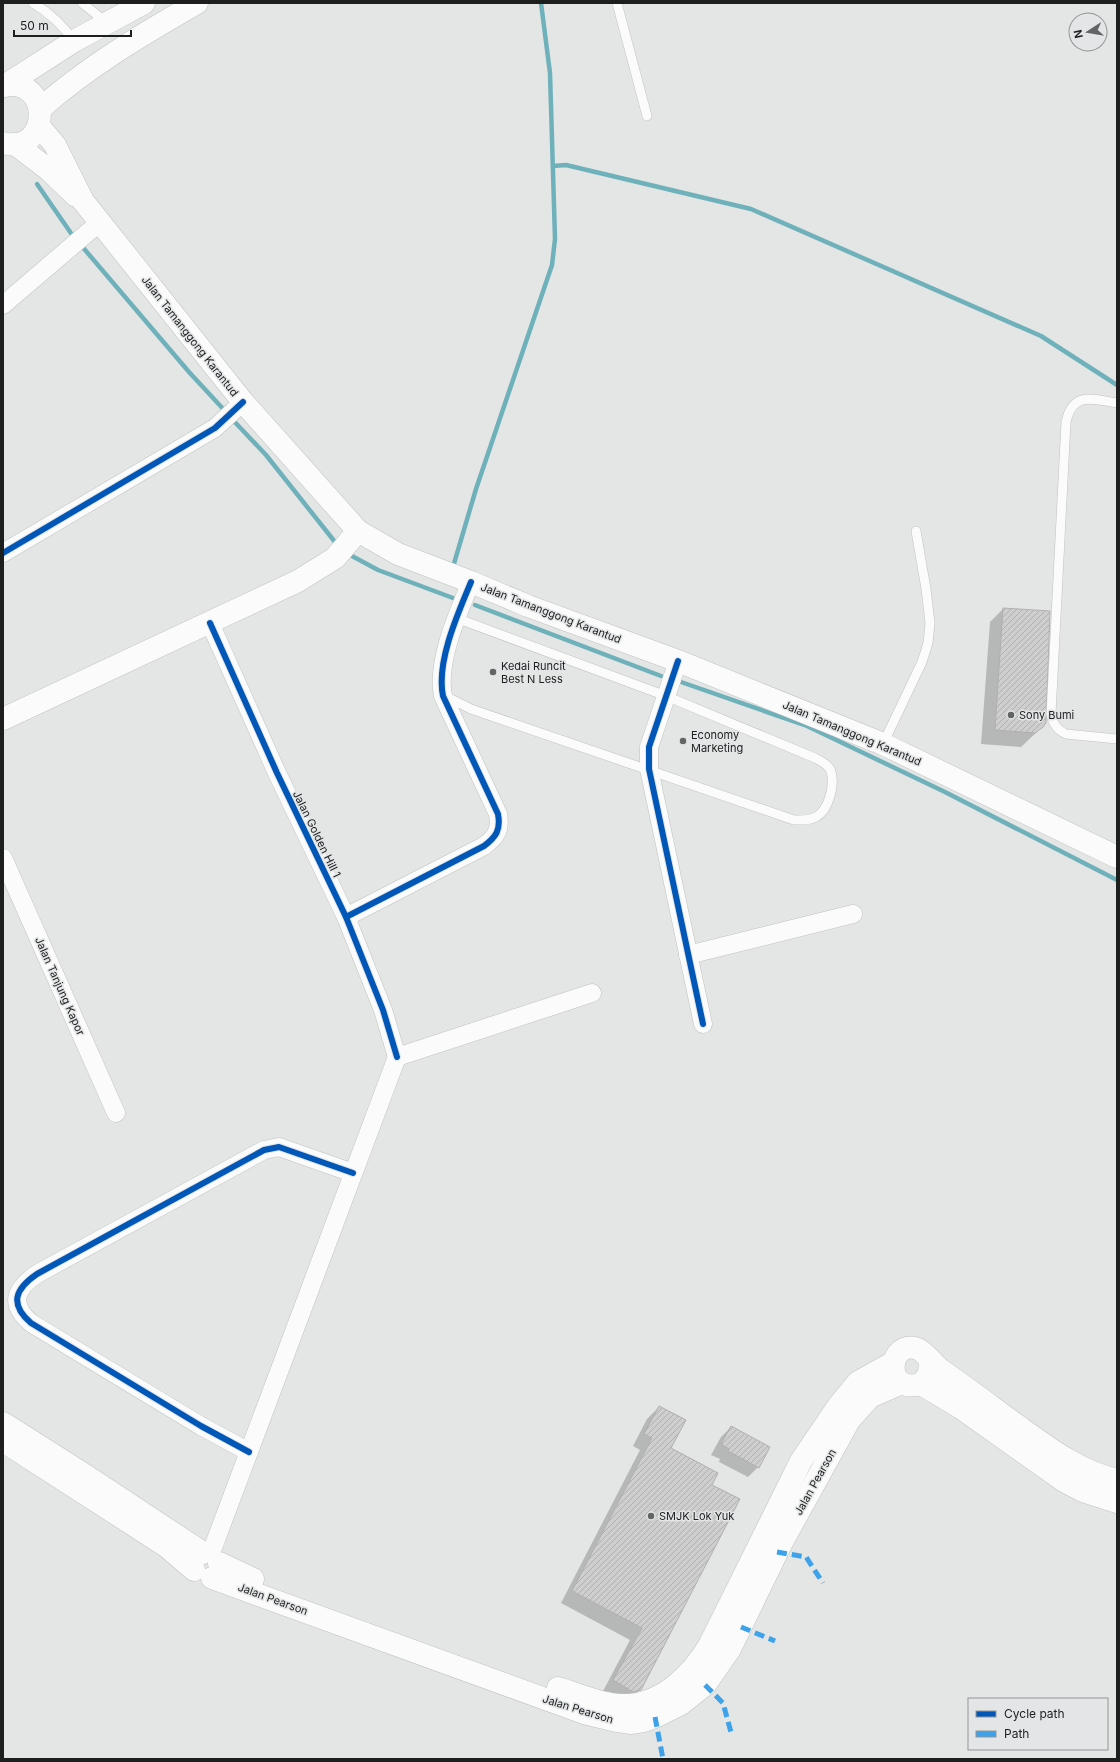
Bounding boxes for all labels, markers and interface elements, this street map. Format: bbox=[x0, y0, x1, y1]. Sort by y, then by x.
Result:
scale bar bbox=[14, 12, 131, 38]
north arrow bbox=[1068, 12, 1108, 52]
text: 50 m bbox=[20, 18, 49, 33]
text: N bbox=[1070, 29, 1086, 40]
street label: Jalan Tamanggong Karantud bbox=[139, 273, 241, 399]
street label: Jalan Tamanggong Karantud bbox=[479, 580, 623, 646]
place label: Kedai Runcit Best N Less bbox=[501, 659, 566, 686]
marker: Kedai Runcit Best N Less bbox=[488, 667, 498, 677]
street label: Jalan Tamanggong Karantud bbox=[781, 697, 923, 769]
place label: Sony Bumi bbox=[1019, 708, 1074, 722]
marker: Sony Bumi bbox=[1006, 710, 1016, 720]
place label: Economy Marketing bbox=[691, 728, 743, 755]
marker: Economy Marketing bbox=[678, 736, 688, 746]
street label: Jalan Golden Hill 1 bbox=[290, 788, 344, 880]
street label: Jalan Tanjung Kapor bbox=[32, 935, 88, 1037]
street label: Jalan Pearson bbox=[791, 1446, 839, 1518]
place label: SMJK Lok Yuk bbox=[659, 1509, 734, 1523]
marker: SMJK Lok Yuk bbox=[646, 1511, 656, 1521]
street label: Jalan Pearson bbox=[236, 1580, 310, 1618]
street label: Jalan Pearson bbox=[541, 1692, 615, 1726]
legend bbox=[968, 1698, 1108, 1750]
text: Cycle path bbox=[1004, 1706, 1065, 1721]
text: Path bbox=[1004, 1726, 1029, 1741]

